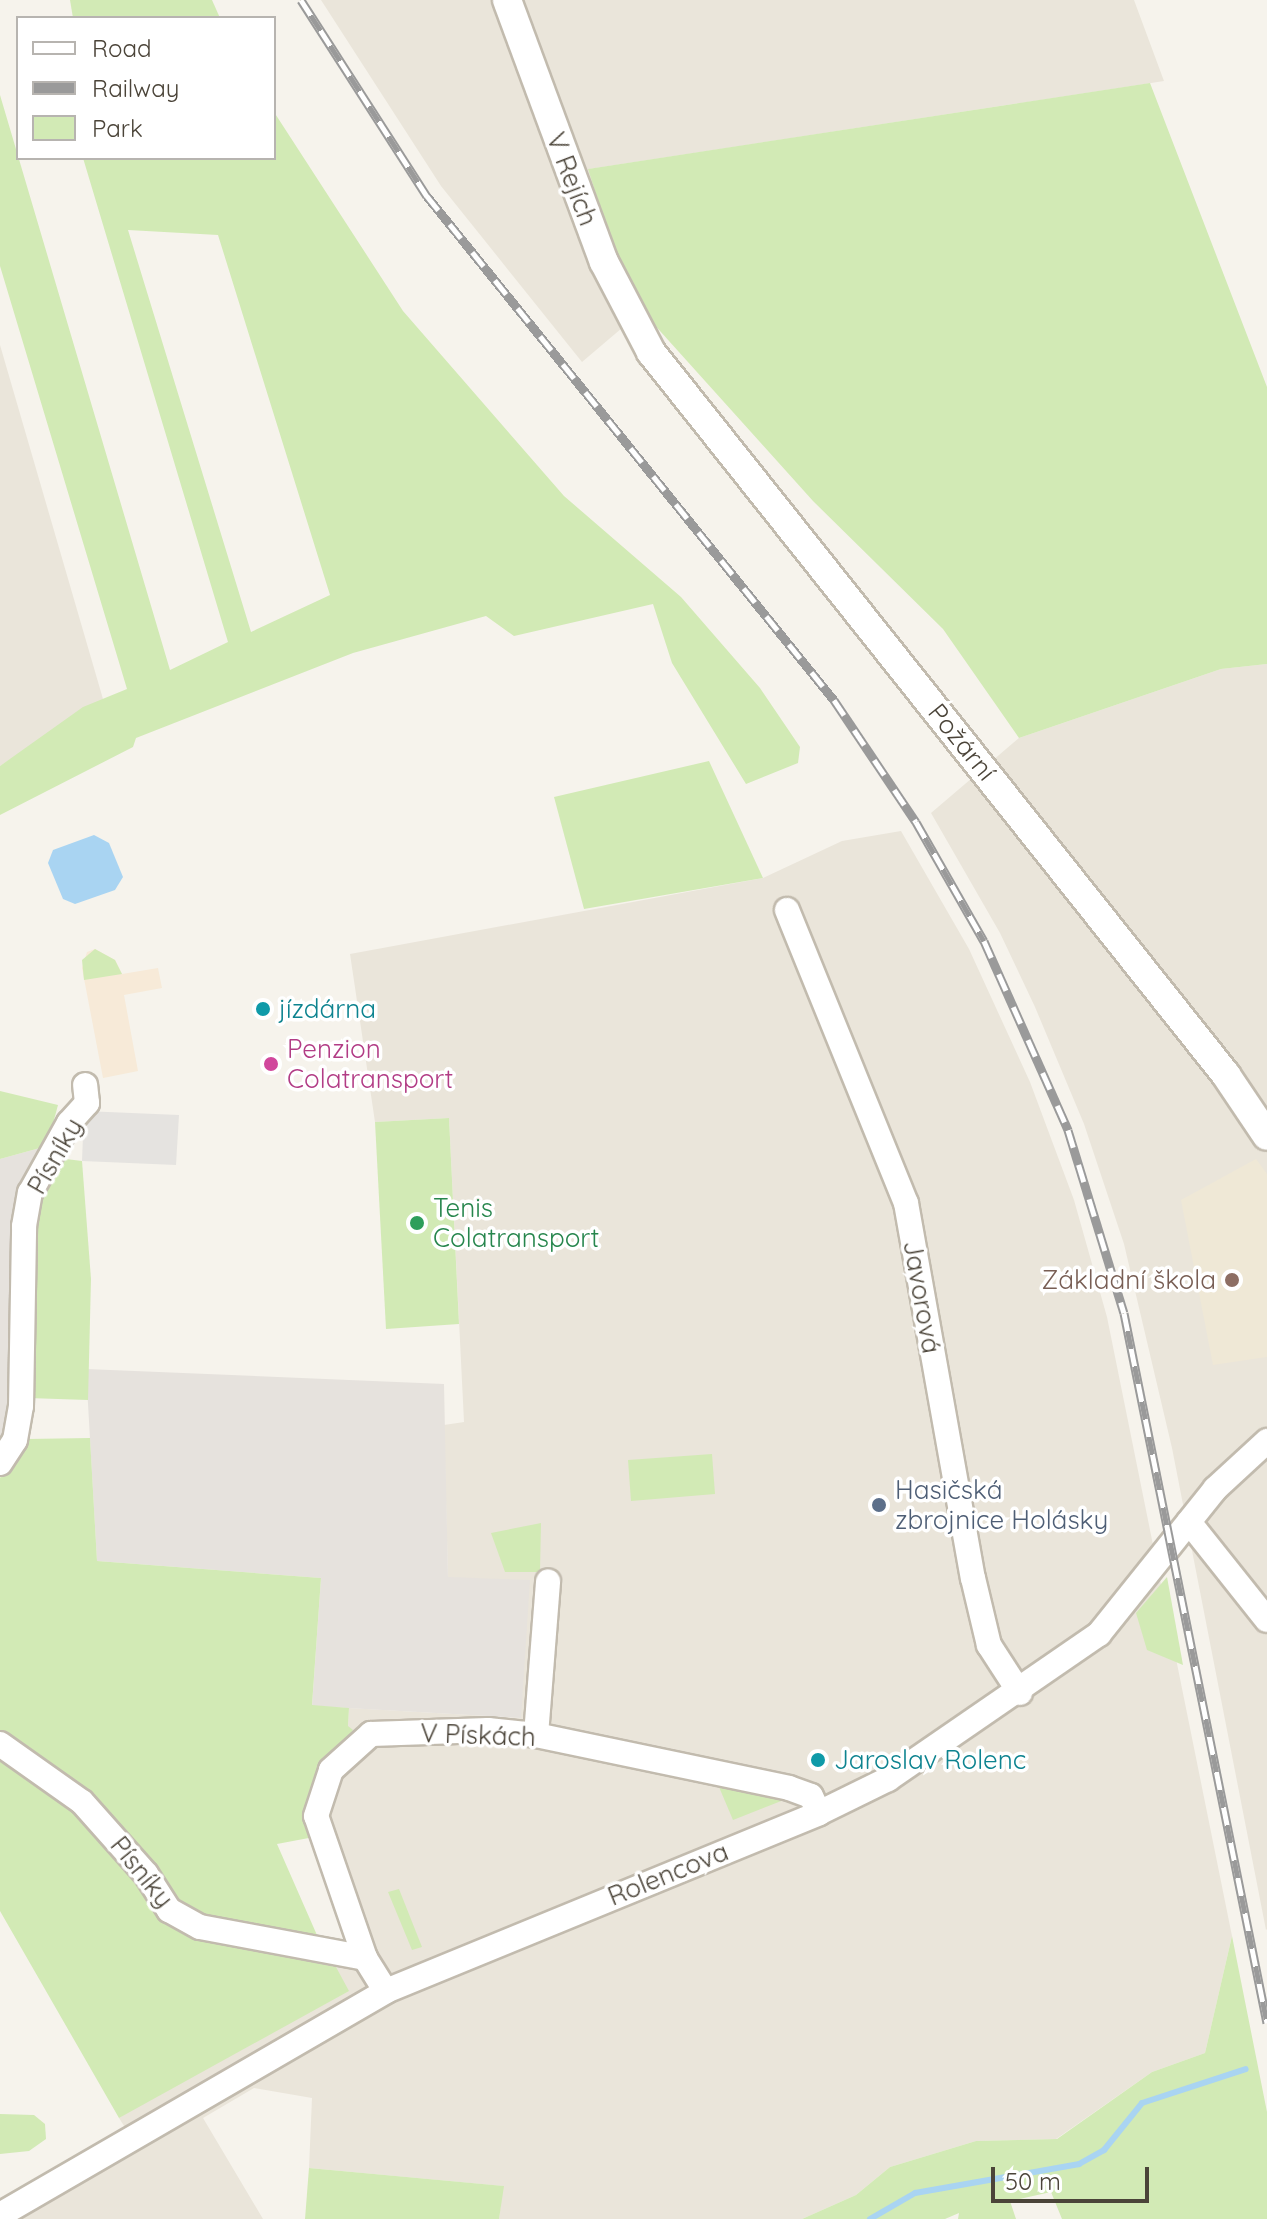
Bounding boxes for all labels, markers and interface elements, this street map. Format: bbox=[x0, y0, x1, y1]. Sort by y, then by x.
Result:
legend bbox=[16, 16, 276, 160]
text: Road bbox=[92, 33, 152, 63]
text: Railway bbox=[92, 73, 179, 103]
text: Park bbox=[92, 113, 143, 143]
street label: V Rejích bbox=[540, 128, 604, 230]
street label: Požární bbox=[922, 697, 1002, 787]
place label: jízdárna bbox=[279, 993, 376, 1025]
marker: jízdárna bbox=[254, 1000, 272, 1018]
place label: Penzion Colatransport bbox=[287, 1033, 453, 1094]
marker: Penzion Colatransport bbox=[262, 1055, 280, 1073]
street label: Písníky bbox=[21, 1112, 89, 1200]
place label: Tenis Colatransport bbox=[433, 1192, 599, 1254]
marker: Tenis Colatransport bbox=[408, 1214, 426, 1232]
street label: Javorová bbox=[897, 1238, 947, 1356]
place label: Základní škola bbox=[1042, 1264, 1216, 1296]
marker: Základní škola bbox=[1223, 1271, 1241, 1289]
place label: Hasičská zbrojnice Holásky bbox=[895, 1474, 1108, 1536]
marker: Hasičská zbrojnice Holásky bbox=[870, 1496, 888, 1514]
street label: V Pískách bbox=[420, 1717, 536, 1753]
place label: Jaroslav Rolenc bbox=[834, 1744, 1026, 1776]
marker: Jaroslav Rolenc bbox=[809, 1751, 827, 1769]
street label: Písníky bbox=[104, 1830, 180, 1914]
street label: Rolencova bbox=[603, 1836, 733, 1912]
scale bar bbox=[995, 2151, 1153, 2201]
text: 50 m bbox=[1005, 2166, 1061, 2196]

